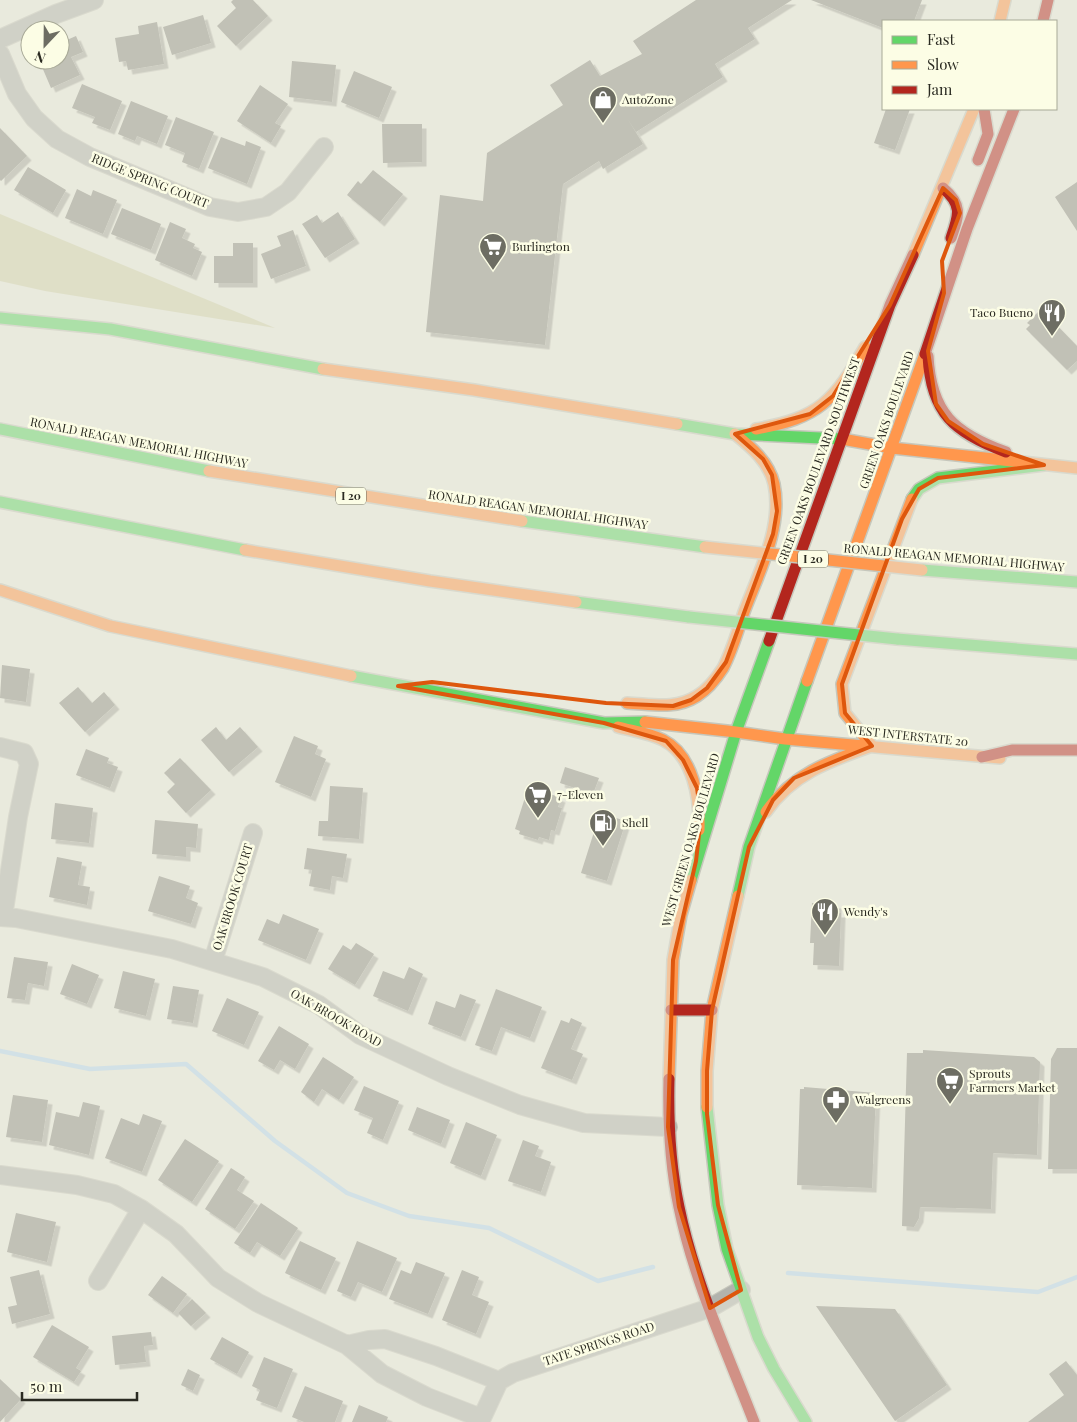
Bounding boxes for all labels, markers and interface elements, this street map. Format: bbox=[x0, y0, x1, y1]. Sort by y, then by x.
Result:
north arrow bbox=[20, 20, 70, 70]
legend bbox=[882, 20, 1057, 110]
text: Fast bbox=[927, 29, 956, 49]
text: N bbox=[32, 47, 48, 68]
text: Slow bbox=[927, 54, 959, 74]
text: Jam bbox=[926, 79, 953, 99]
shop icon: AutoZone bbox=[588, 85, 618, 124]
place label: AutoZone bbox=[621, 91, 674, 107]
street label: RIDGE SPRING COURT bbox=[90, 149, 212, 211]
supermarket icon: Burlington bbox=[478, 232, 508, 271]
place label: Burlington bbox=[512, 238, 570, 254]
restaurant icon: Taco Bueno bbox=[1037, 298, 1067, 337]
place label: Taco Bueno bbox=[970, 304, 1033, 320]
street label: GREEN OAKS BOULEVARD bbox=[855, 348, 917, 491]
street label: GREEN OAKS BOULEVARD SOUTHWEST bbox=[773, 354, 863, 567]
street label: RONALD REAGAN MEMORIAL HIGHWAY bbox=[29, 413, 250, 471]
street label: RONALD REAGAN MEMORIAL HIGHWAY bbox=[427, 486, 650, 532]
road number: I 20 bbox=[336, 488, 366, 504]
street label: RONALD REAGAN MEMORIAL HIGHWAY bbox=[843, 539, 1066, 575]
road number: I 20 bbox=[798, 550, 828, 568]
street label: WEST INTERSTATE 20 bbox=[846, 721, 969, 749]
street label: WEST GREEN OAKS BOULEVARD bbox=[657, 751, 723, 929]
supermarket icon: 7-Eleven bbox=[523, 780, 553, 819]
place label: 7-Eleven bbox=[557, 786, 603, 802]
fuel station icon: Shell bbox=[588, 808, 618, 847]
place label: Shell bbox=[622, 814, 649, 830]
street label: OAK BROOK COURT bbox=[208, 841, 256, 952]
restaurant icon: Wendy's bbox=[810, 897, 840, 936]
place label: Wendy's bbox=[843, 903, 888, 919]
street label: OAK BROOK ROAD bbox=[288, 984, 385, 1050]
place label: Sprouts Farmers Market bbox=[969, 1065, 1056, 1095]
supermarket icon: Sprouts Farmers Market bbox=[935, 1066, 965, 1105]
pharmacy icon: Walgreens bbox=[821, 1085, 851, 1124]
place label: Walgreens bbox=[854, 1091, 911, 1107]
street label: TATE SPRINGS ROAD bbox=[541, 1317, 656, 1369]
scale bar bbox=[22, 1370, 138, 1402]
text: 50 m bbox=[30, 1376, 63, 1396]

